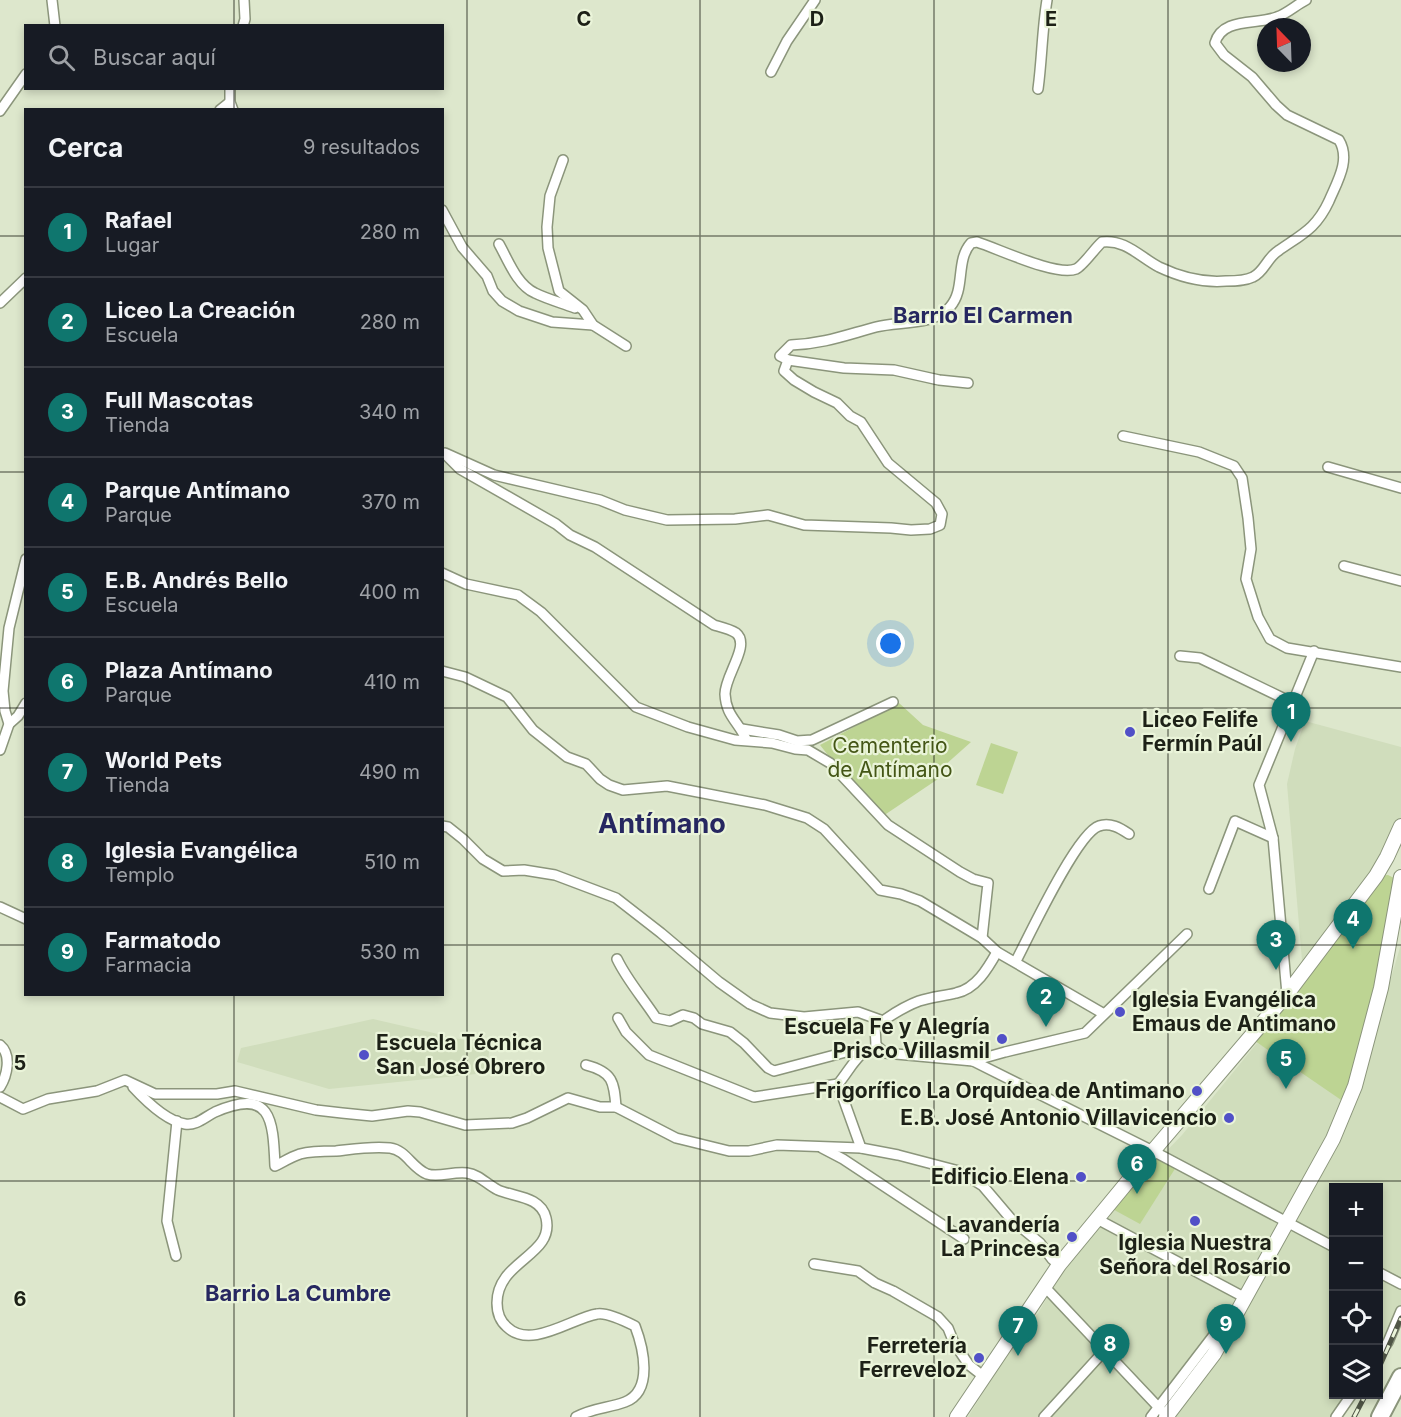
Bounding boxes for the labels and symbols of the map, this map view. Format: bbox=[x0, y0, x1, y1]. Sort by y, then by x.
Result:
text: C bbox=[577, 7, 591, 31]
text: D bbox=[810, 7, 824, 31]
text: E bbox=[1045, 7, 1057, 31]
north arrow bbox=[1257, 18, 1311, 72]
district label: Barrio El Carmen bbox=[893, 302, 1073, 328]
your location bbox=[876, 629, 905, 658]
pin: 1 bbox=[1272, 692, 1310, 742]
place label: Liceo Felife Fermín Paúl bbox=[1142, 707, 1262, 756]
marker: Liceo Felife Fermín Paúl bbox=[1123, 725, 1137, 739]
park label: Cementerio de Antímano bbox=[827, 733, 953, 782]
district label: Antímano bbox=[598, 807, 726, 840]
pin: 4 bbox=[1334, 900, 1372, 949]
pin: 3 bbox=[1256, 920, 1296, 970]
pin: 2 bbox=[1026, 978, 1066, 1027]
place label: Iglesia Evangélica Emaus de Antimano bbox=[1132, 987, 1336, 1036]
marker: Iglesia Evangélica Emaus de Antimano bbox=[1113, 1005, 1127, 1019]
place label: Escuela Fe y Alegría Prisco Villasmil bbox=[784, 1014, 990, 1063]
place label: Escuela Técnica San José Obrero bbox=[376, 1030, 545, 1079]
marker: Escuela Fe y Alegría Prisco Villasmil bbox=[995, 1032, 1009, 1046]
pin: 5 bbox=[1266, 1040, 1306, 1089]
marker: Escuela Técnica San José Obrero bbox=[357, 1048, 371, 1062]
text: 5 bbox=[14, 1051, 26, 1075]
place label: Frigorífico La Orquídea de Antimano bbox=[815, 1078, 1185, 1103]
marker: Frigorífico La Orquídea de Antimano bbox=[1190, 1084, 1204, 1098]
place label: E.B. José Antonio Villavicencio bbox=[900, 1105, 1217, 1130]
marker: E.B. José Antonio Villavicencio bbox=[1222, 1111, 1236, 1125]
pin: 6 bbox=[1118, 1144, 1156, 1194]
place label: Edificio Elena bbox=[931, 1164, 1069, 1189]
marker: Edificio Elena bbox=[1074, 1170, 1088, 1184]
place label: Lavandería La Princesa bbox=[941, 1212, 1060, 1261]
marker: Iglesia Nuestra Señora del Rosario bbox=[1188, 1214, 1202, 1228]
marker: Lavandería La Princesa bbox=[1065, 1230, 1079, 1244]
place label: Iglesia Nuestra Señora del Rosario bbox=[1099, 1230, 1291, 1279]
district label: Barrio La Cumbre bbox=[205, 1280, 391, 1306]
text: 6 bbox=[14, 1287, 27, 1311]
pin: 9 bbox=[1206, 1304, 1246, 1354]
pin: 7 bbox=[998, 1306, 1038, 1356]
pin: 8 bbox=[1090, 1324, 1130, 1374]
place label: Ferretería Ferreveloz bbox=[859, 1333, 967, 1382]
marker: Ferretería Ferreveloz bbox=[972, 1351, 986, 1365]

